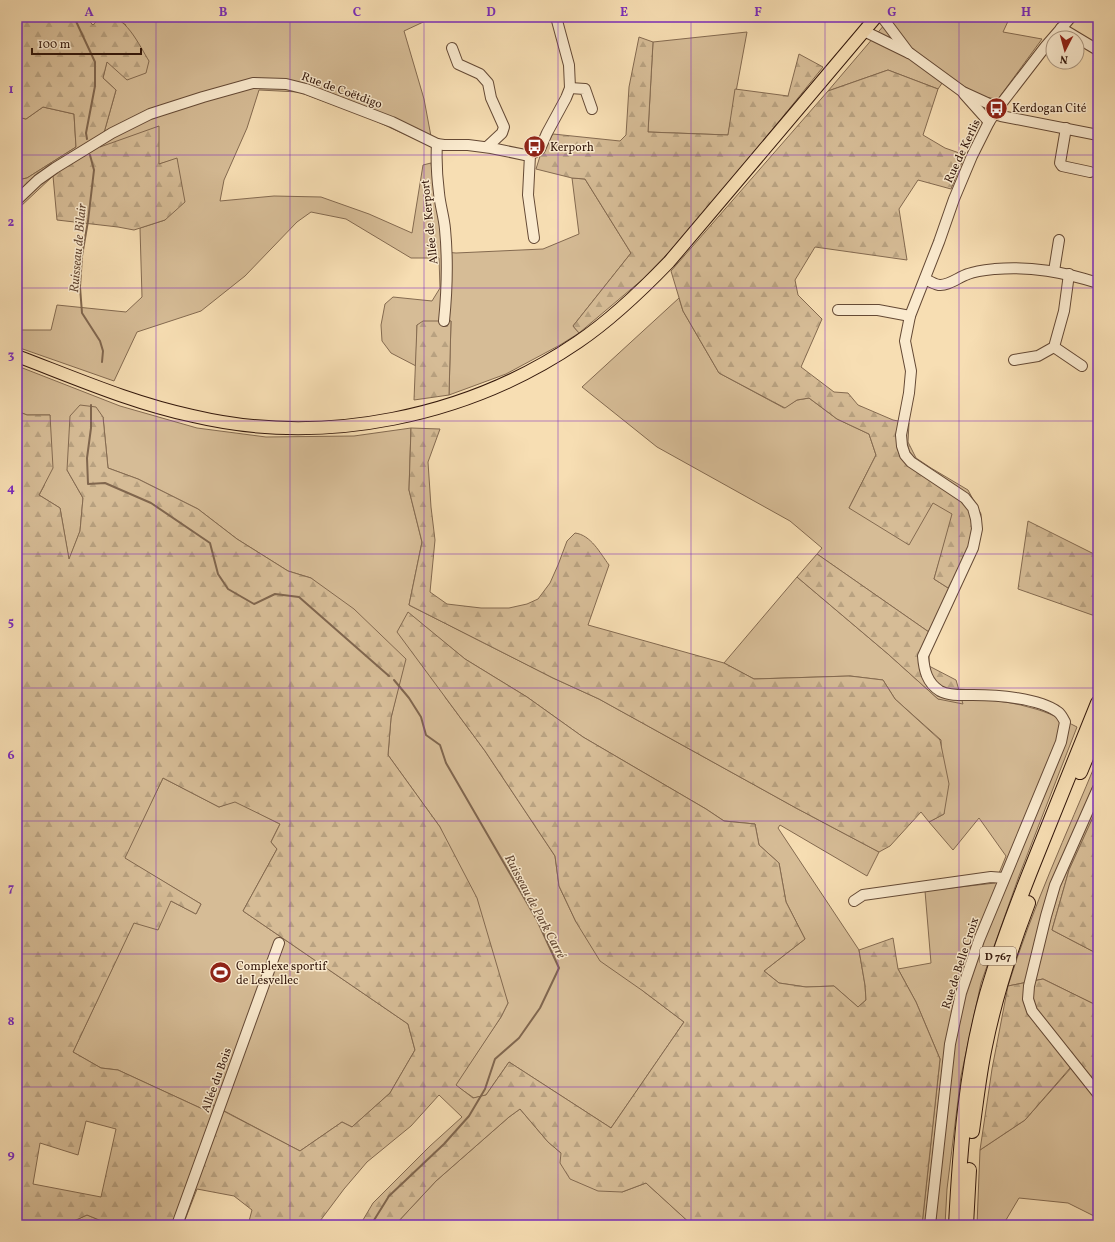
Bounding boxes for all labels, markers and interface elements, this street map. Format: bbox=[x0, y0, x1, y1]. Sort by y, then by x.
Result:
text: A bbox=[84, 4, 94, 22]
text: B bbox=[219, 4, 228, 22]
text: C bbox=[353, 4, 361, 22]
text: D bbox=[486, 4, 496, 22]
text: E bbox=[620, 4, 628, 22]
text: F bbox=[754, 4, 762, 22]
text: G bbox=[887, 4, 897, 22]
text: H bbox=[1021, 4, 1031, 22]
scale bar bbox=[32, 30, 141, 56]
north arrow bbox=[1045, 30, 1085, 70]
text: 100 m bbox=[38, 37, 71, 53]
text: N bbox=[1059, 51, 1069, 66]
street label: Rue de Coëtdigo bbox=[299, 69, 384, 113]
text: 1 bbox=[8, 81, 14, 99]
bus stop icon: Kerdogan Cité bbox=[984, 95, 1010, 121]
place label: Kerdogan Cité bbox=[1012, 101, 1087, 117]
street label: Rue de Kerlis bbox=[941, 117, 985, 186]
bus stop icon: Kerporh bbox=[521, 134, 547, 160]
place label: Kerporh bbox=[550, 140, 594, 156]
street label: Allée de Kerport bbox=[418, 179, 442, 265]
water label: Ruisseau de Bilair bbox=[66, 203, 92, 294]
text: 2 bbox=[8, 214, 15, 232]
text: 3 bbox=[8, 347, 15, 365]
text: 4 bbox=[7, 480, 15, 498]
text: 5 bbox=[8, 614, 14, 632]
text: 6 bbox=[7, 747, 15, 765]
water label: Ruisseau de Park Carré bbox=[499, 852, 570, 963]
text: 7 bbox=[8, 880, 14, 898]
street label: Rue de Belle Croix bbox=[939, 915, 983, 1011]
road number: D 767 bbox=[980, 947, 1016, 965]
place label: Complexe sportif de Lesvellec bbox=[236, 959, 328, 989]
sports icon: Complexe sportif de Lesvellec bbox=[208, 960, 234, 986]
text: 8 bbox=[7, 1013, 15, 1031]
street label: Allée du Bois bbox=[198, 1046, 236, 1115]
text: 9 bbox=[7, 1146, 15, 1164]

